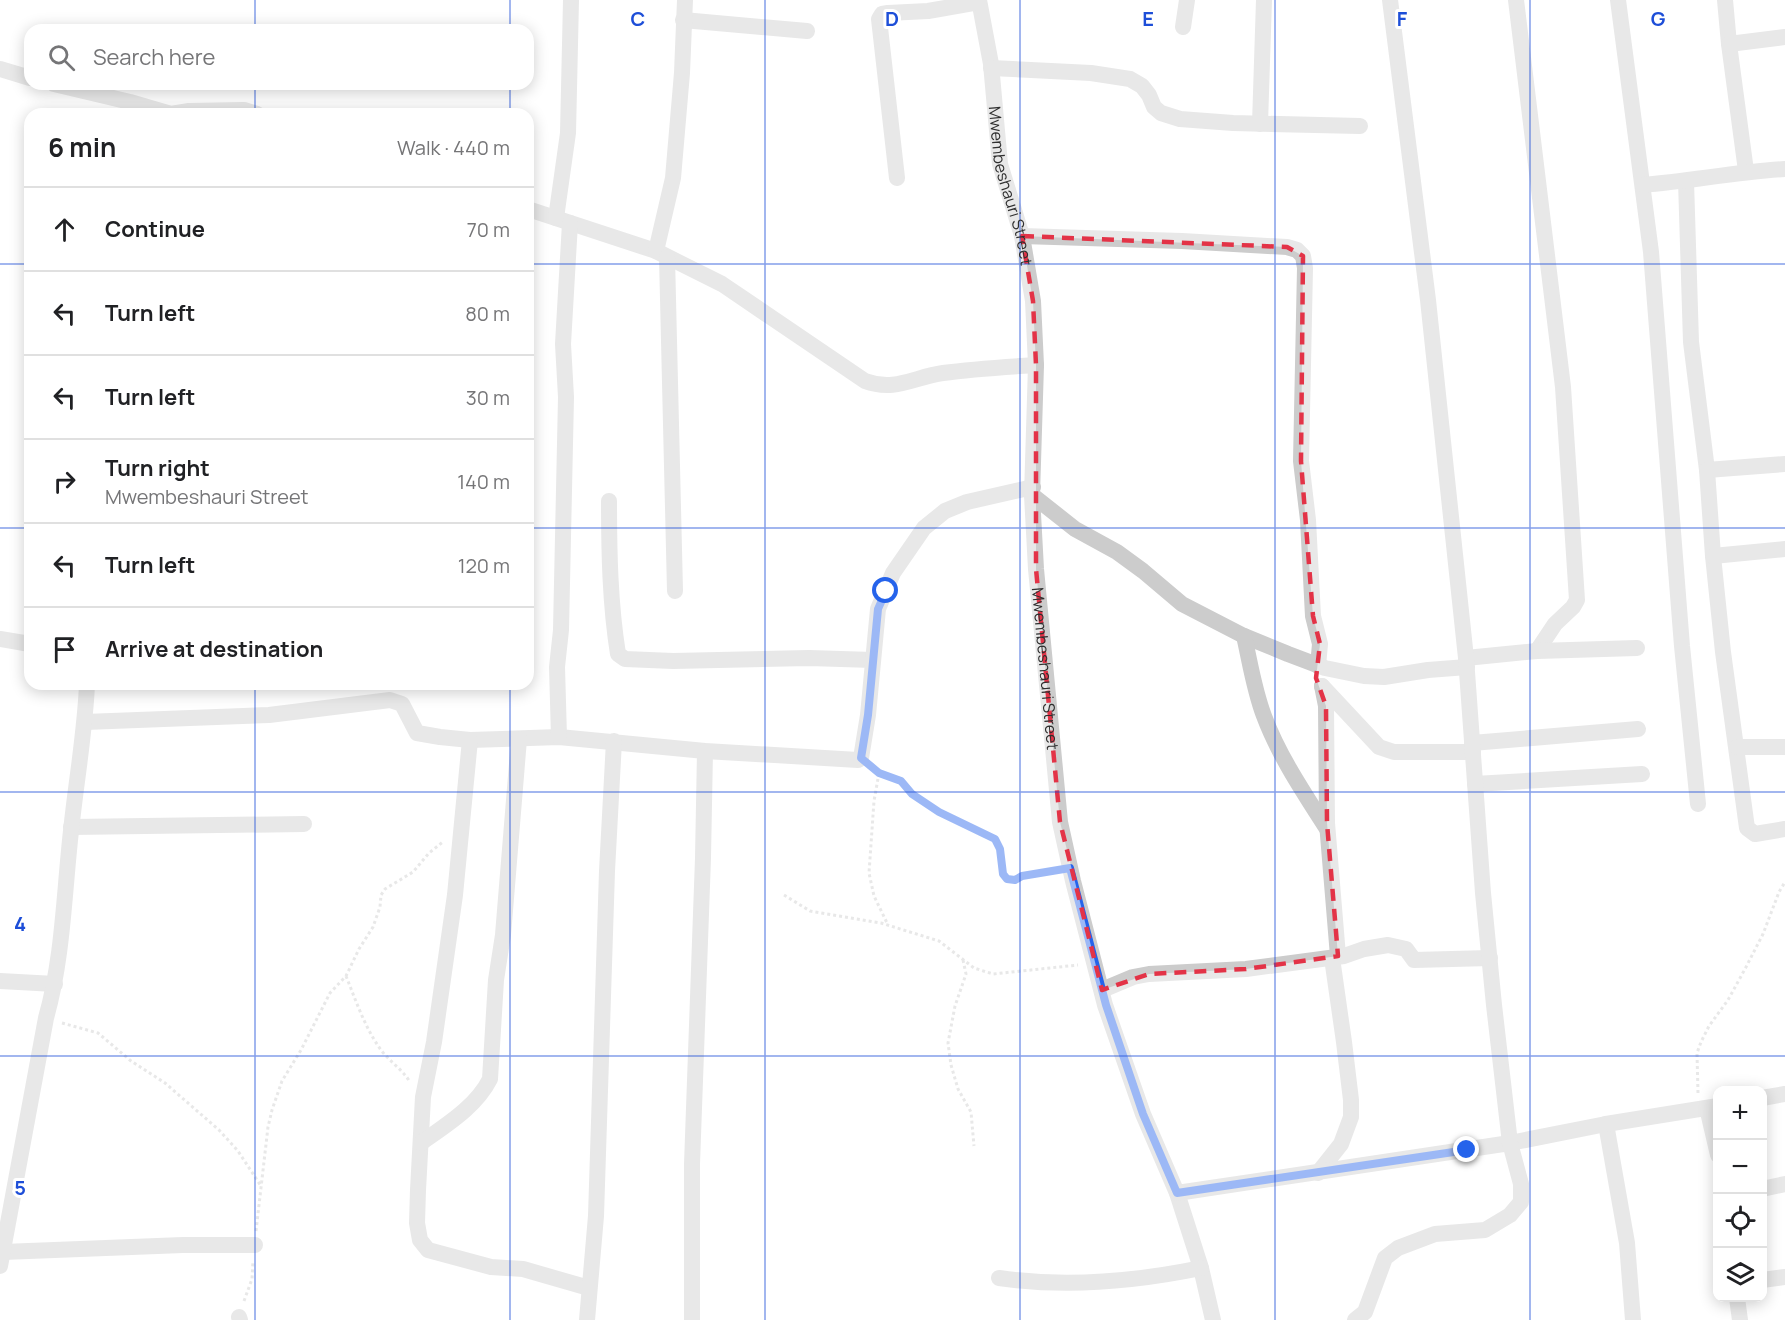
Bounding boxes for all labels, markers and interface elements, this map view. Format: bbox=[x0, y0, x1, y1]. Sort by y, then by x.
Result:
text: C bbox=[631, 5, 645, 32]
text: D bbox=[885, 5, 899, 32]
text: E bbox=[1142, 5, 1154, 32]
text: F bbox=[1397, 5, 1408, 32]
text: G bbox=[1651, 5, 1666, 32]
search box bbox=[24, 24, 534, 90]
icon: search bbox=[45, 41, 78, 74]
text: Search here bbox=[93, 42, 215, 72]
street label: Mwembeshauri Street bbox=[984, 105, 1038, 267]
text: 6 min bbox=[48, 129, 116, 165]
text: Walk · 440 m bbox=[397, 134, 510, 161]
icon: ahead bbox=[48, 213, 81, 246]
text: Continue bbox=[105, 214, 205, 244]
text: 70 m bbox=[467, 216, 510, 243]
icon: left bbox=[48, 297, 81, 330]
text: Turn left bbox=[105, 298, 195, 328]
text: 80 m bbox=[465, 300, 510, 327]
icon: left bbox=[48, 381, 81, 414]
text: Turn left bbox=[105, 382, 195, 412]
text: 30 m bbox=[466, 384, 510, 411]
text: Turn right bbox=[105, 453, 210, 483]
icon: right bbox=[48, 465, 81, 498]
text: 140 m bbox=[457, 468, 510, 495]
text: Mwembeshauri Street bbox=[105, 483, 309, 510]
icon: left bbox=[48, 549, 81, 582]
text: Turn left bbox=[105, 550, 195, 580]
text: 120 m bbox=[458, 552, 510, 579]
route start bbox=[872, 577, 898, 603]
street label: Mwembeshauri Street bbox=[1027, 586, 1064, 751]
icon: arrive bbox=[48, 633, 81, 666]
text: Arrive at destination bbox=[105, 634, 323, 664]
text: 4 bbox=[14, 910, 26, 937]
map controls bbox=[1713, 1086, 1767, 1302]
button: + bbox=[1713, 1086, 1767, 1140]
route end bbox=[1453, 1136, 1479, 1162]
button: − bbox=[1713, 1140, 1767, 1194]
text: 5 bbox=[14, 1174, 26, 1201]
button: locate bbox=[1713, 1194, 1767, 1248]
button: layers bbox=[1713, 1248, 1767, 1302]

